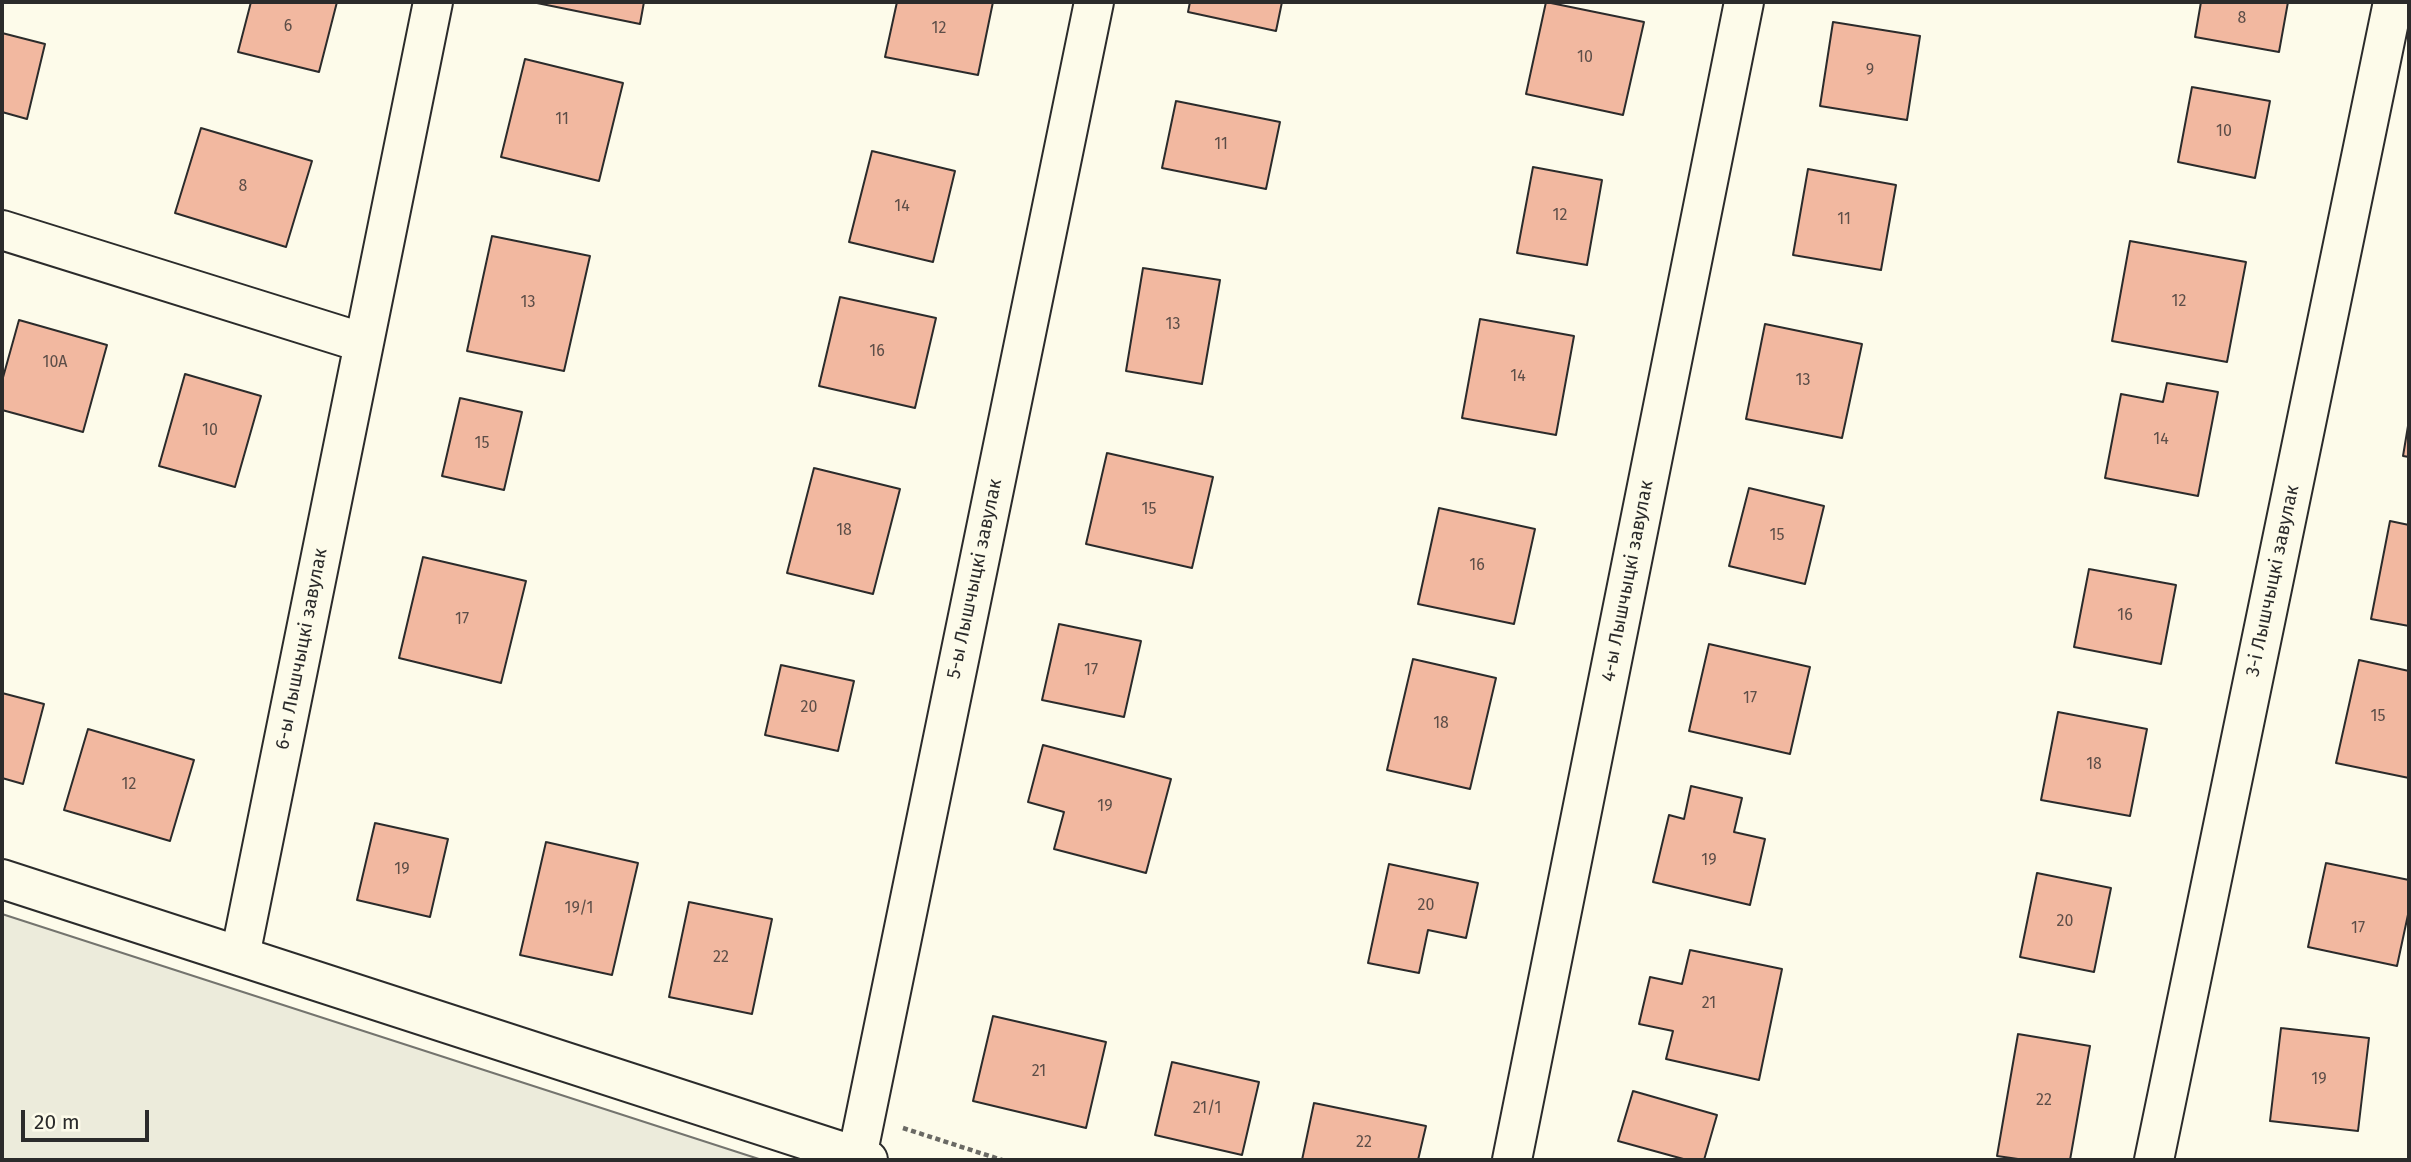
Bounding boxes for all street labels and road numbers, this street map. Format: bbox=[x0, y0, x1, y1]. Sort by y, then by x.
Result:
street label: 5-ы Лышчыцкі завулак bbox=[943, 477, 1007, 681]
street label: 4-ы Лышчыцкі завулак bbox=[1597, 478, 1659, 684]
street label: 3-і Лышчыцкі завулак bbox=[2242, 483, 2304, 679]
street label: 6-ы Лышчыцкі завулак bbox=[271, 546, 333, 752]

